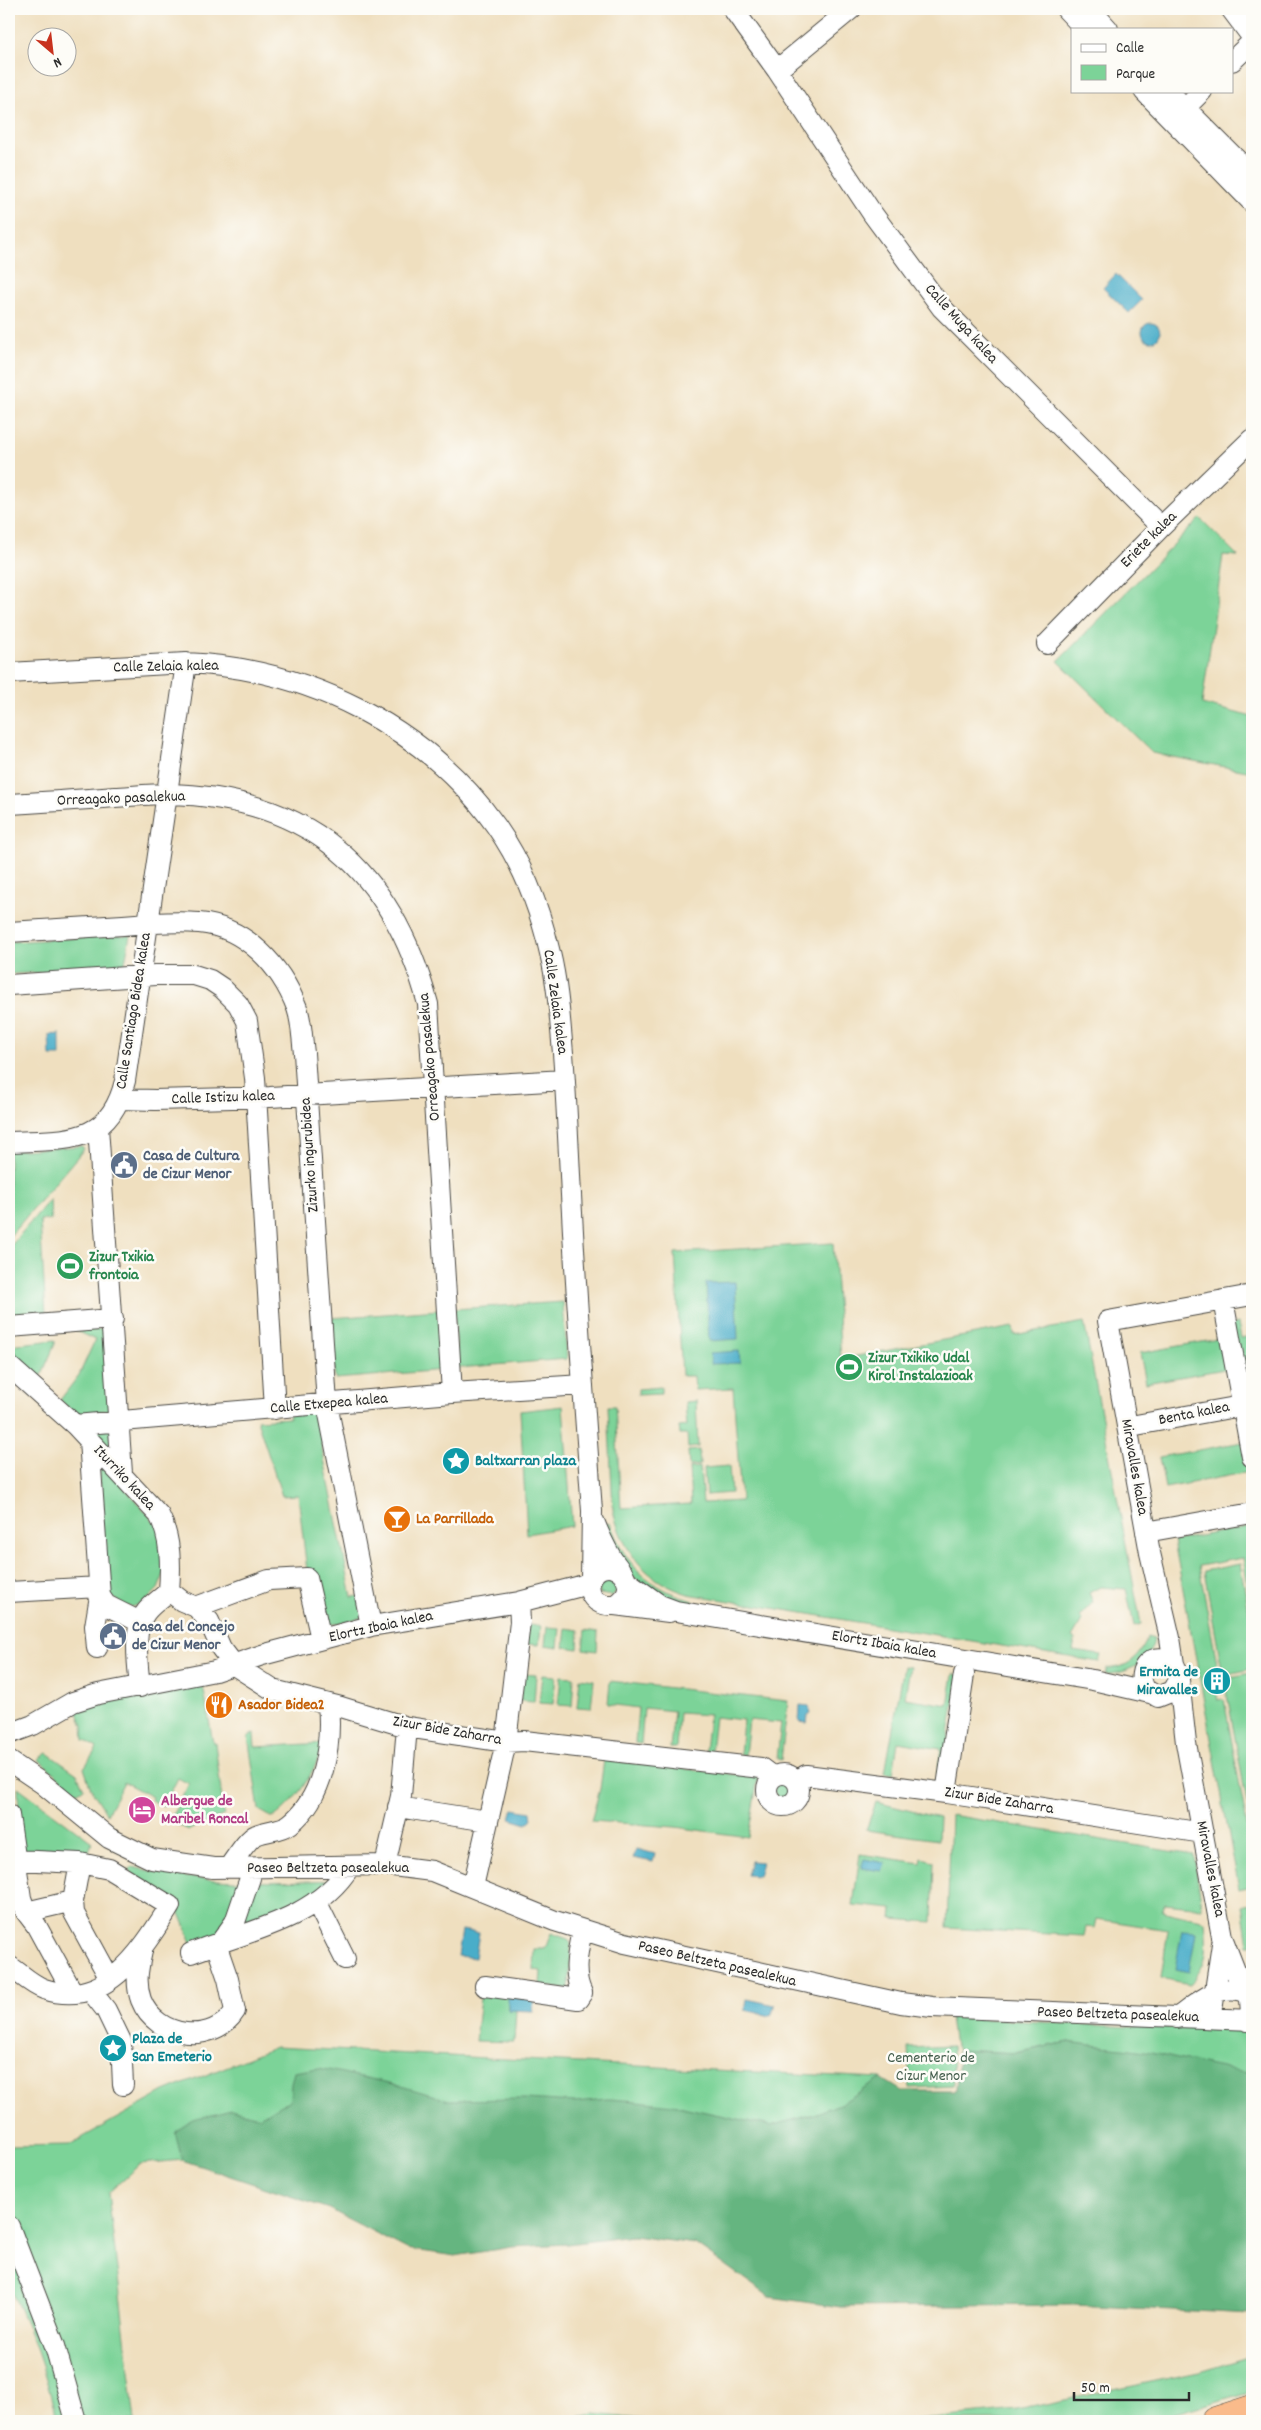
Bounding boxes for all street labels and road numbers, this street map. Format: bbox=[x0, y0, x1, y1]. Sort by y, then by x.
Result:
street label: Calle Muga kalea bbox=[919, 279, 1004, 369]
street label: Eriete kalea bbox=[1115, 506, 1183, 574]
street label: Calle Zelaia kalea bbox=[113, 655, 220, 679]
street label: Orreagako pasalekua bbox=[56, 785, 186, 813]
street label: Calle Santiago Bidea kalea bbox=[110, 930, 158, 1091]
street label: Calle Zelaia kalea bbox=[536, 948, 574, 1056]
street label: Orreagako pasalekua bbox=[413, 992, 447, 1122]
street label: Calle Istizu kalea bbox=[171, 1085, 276, 1111]
street label: Zizurko ingurubidea bbox=[294, 1096, 325, 1213]
street label: Calle Etxepea kalea bbox=[269, 1387, 389, 1421]
street label: Benta kalea bbox=[1157, 1396, 1232, 1432]
street label: Miravalles kalea bbox=[1114, 1417, 1154, 1517]
street label: Iturriko kalea bbox=[88, 1440, 161, 1516]
street label: Elortz Ibaia kalea bbox=[327, 1605, 436, 1649]
street label: Elortz Ibaia kalea bbox=[830, 1624, 939, 1666]
street label: Zizur Bide Zaharra bbox=[391, 1710, 504, 1752]
street label: Zizur Bide Zaharra bbox=[943, 1781, 1056, 1821]
street label: Miravalles kalea bbox=[1189, 1819, 1231, 1919]
street label: Paseo Beltzeta pasealekua bbox=[247, 1857, 409, 1880]
street label: Paseo Beltzeta pasealekua bbox=[636, 1935, 799, 1994]
street label: Paseo Beltzeta pasealekua bbox=[1037, 2001, 1200, 2029]

